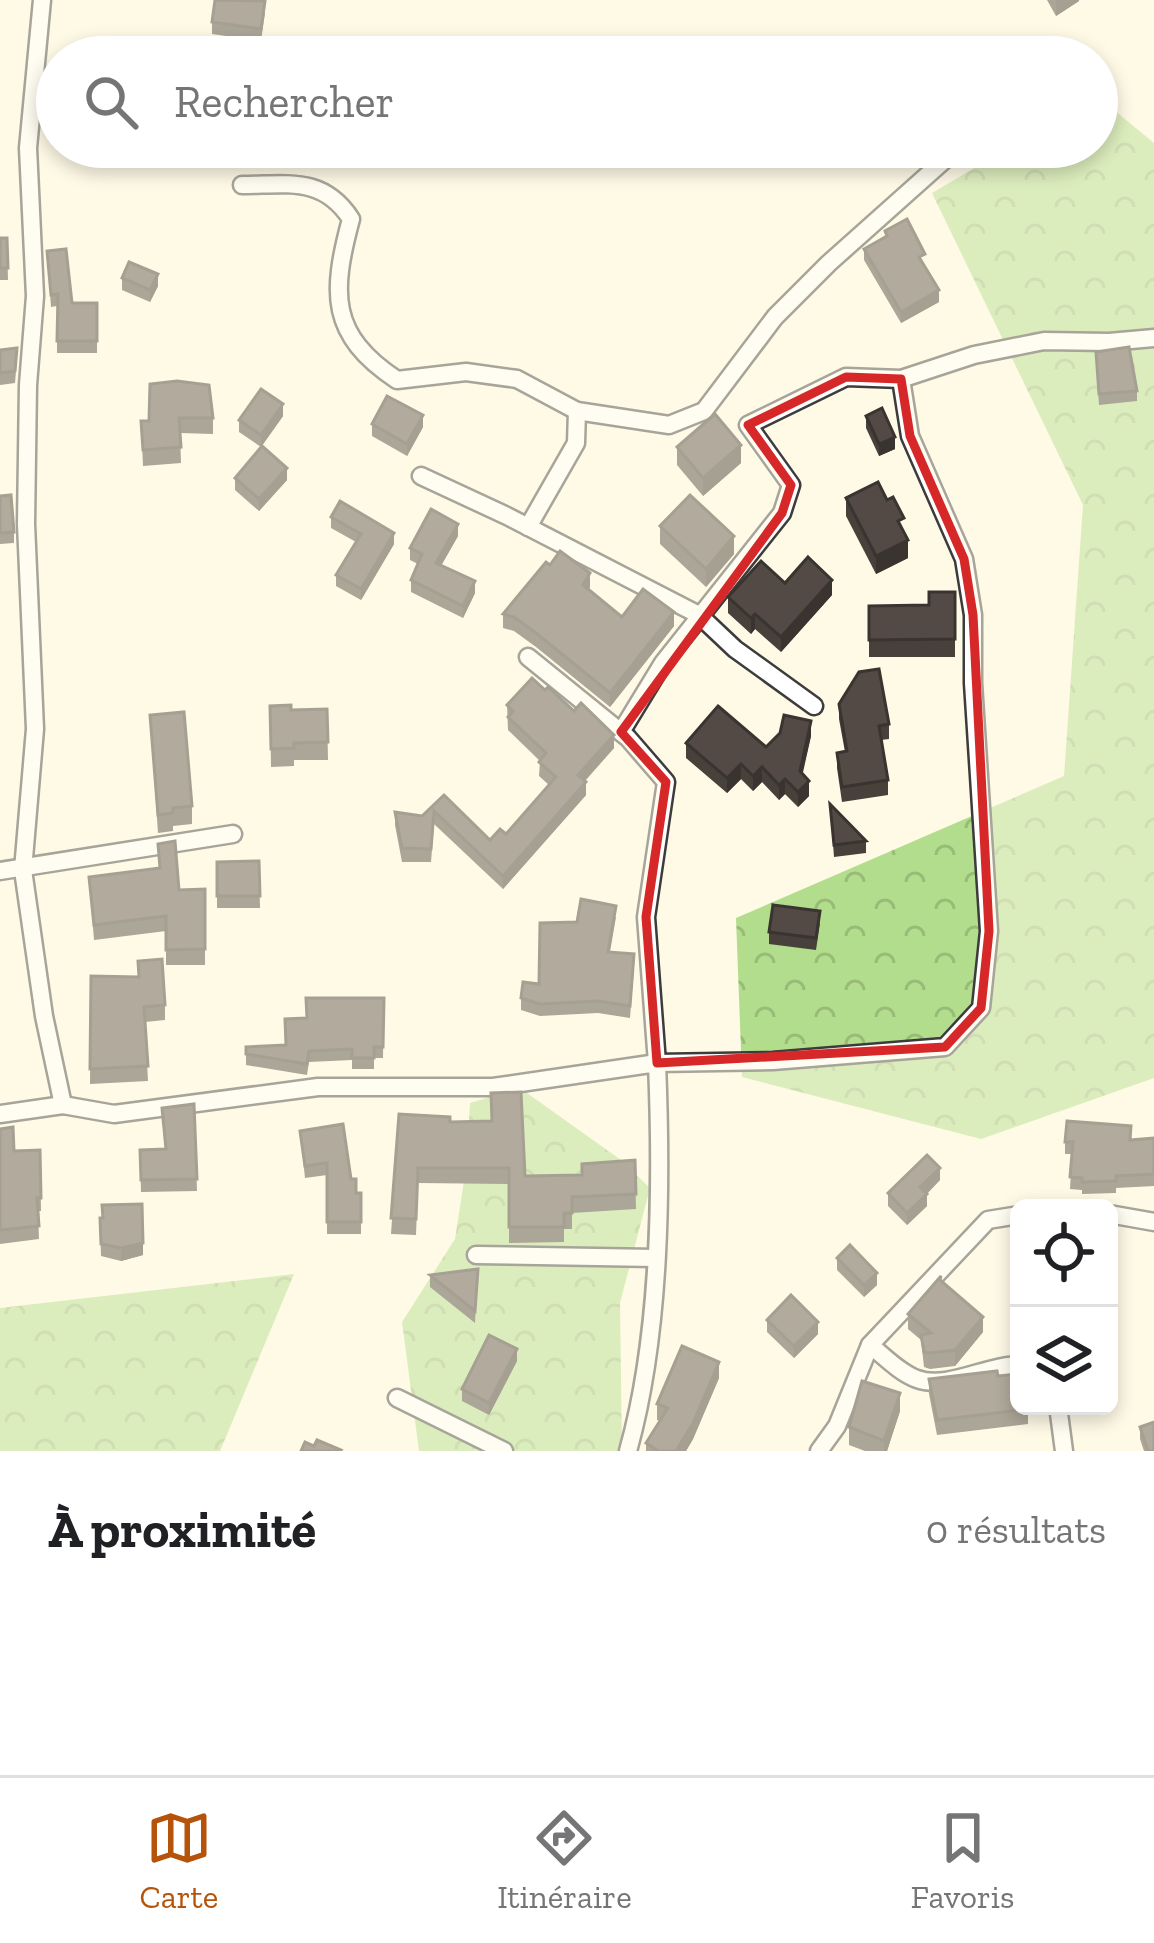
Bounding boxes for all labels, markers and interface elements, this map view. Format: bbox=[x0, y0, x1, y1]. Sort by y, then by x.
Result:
search box bbox=[36, 36, 1118, 168]
icon: search bbox=[78, 69, 144, 135]
text: Rechercher bbox=[174, 75, 394, 129]
map controls bbox=[1010, 1199, 1118, 1415]
button: locate bbox=[1010, 1199, 1118, 1307]
button: layers bbox=[1010, 1307, 1118, 1415]
text: À proximité bbox=[48, 1499, 316, 1560]
text: 0 résultats bbox=[926, 1506, 1106, 1553]
tab: Carte bbox=[139, 1805, 218, 1916]
tab: Itinéraire bbox=[497, 1805, 632, 1916]
tab: Favoris bbox=[911, 1805, 1015, 1916]

